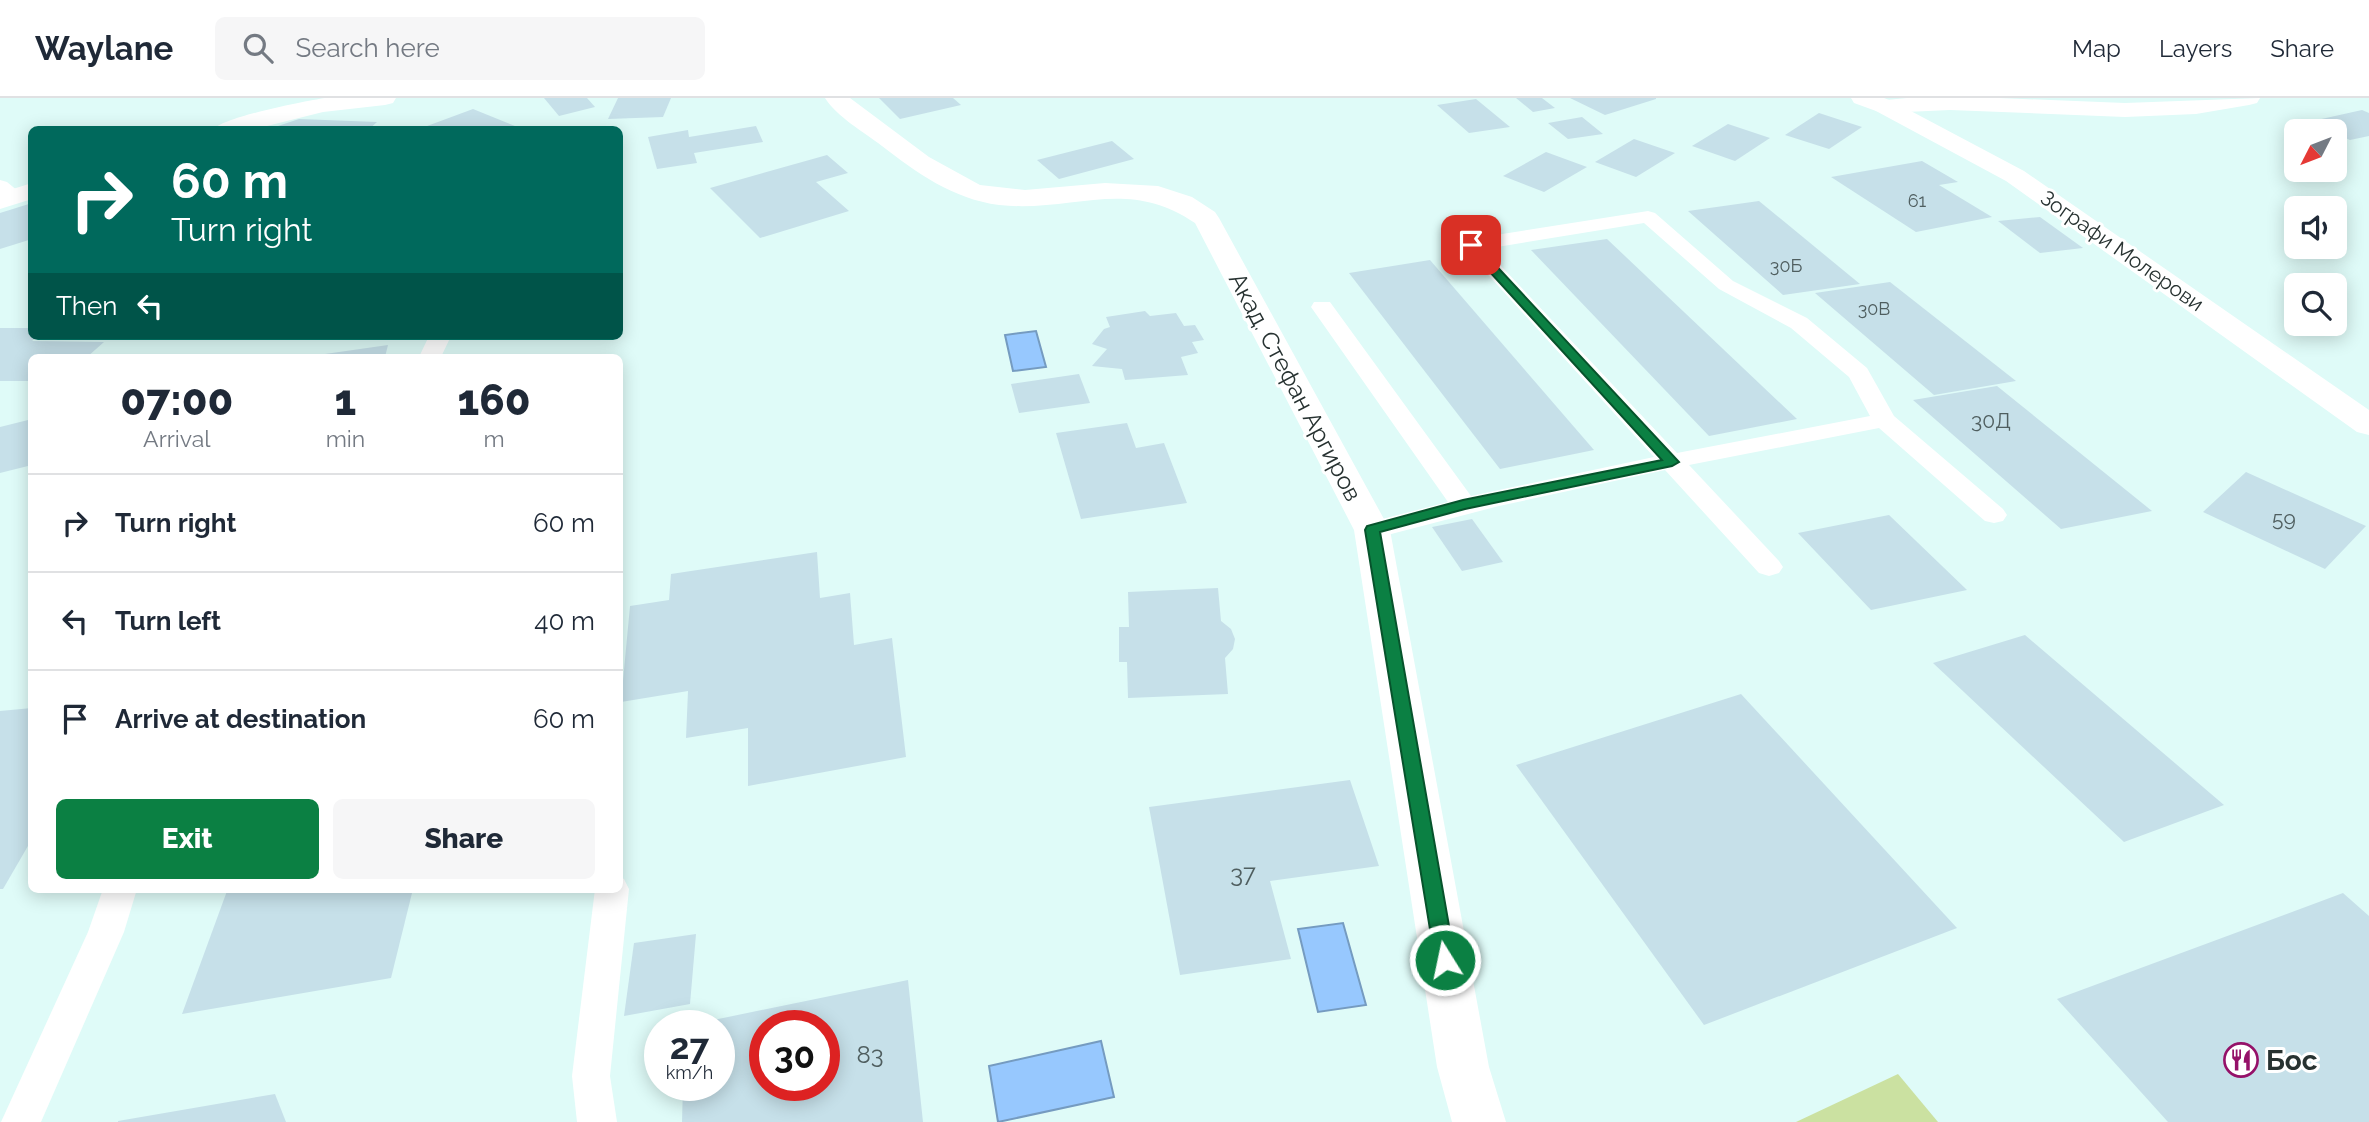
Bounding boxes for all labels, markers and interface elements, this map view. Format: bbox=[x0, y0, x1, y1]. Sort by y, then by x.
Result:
search box bbox=[215, 17, 705, 80]
text: Waylane bbox=[35, 29, 173, 68]
icon: search bbox=[239, 29, 277, 67]
text: Search here bbox=[295, 33, 440, 63]
text: Map bbox=[2072, 34, 2121, 63]
text: Layers bbox=[2159, 34, 2232, 63]
text: Share bbox=[2270, 34, 2334, 63]
north arrow bbox=[2284, 119, 2347, 182]
map controls bbox=[2284, 119, 2347, 336]
text: 60 m bbox=[171, 152, 288, 209]
icon: right bbox=[56, 154, 147, 245]
street label: Зографи Молерови bbox=[2036, 185, 2209, 316]
house number: 61 bbox=[1908, 190, 1927, 211]
button: sound bbox=[2284, 196, 2347, 259]
text: Turn right bbox=[171, 211, 312, 248]
pin bbox=[1441, 215, 1501, 275]
icon: arrive bbox=[1452, 226, 1490, 264]
house number: 30Б bbox=[1770, 255, 1802, 276]
street label: Акад. Стефан Аргиров bbox=[1223, 268, 1368, 506]
button: search bbox=[2284, 273, 2347, 336]
icon: left bbox=[131, 287, 169, 325]
text: Then bbox=[56, 291, 117, 321]
house number: 30В bbox=[1858, 298, 1890, 319]
text: 07:00 bbox=[120, 376, 233, 425]
text: 1 bbox=[335, 376, 356, 425]
text: 160 bbox=[458, 376, 531, 425]
house number: 30Д bbox=[1971, 408, 2011, 433]
text: Arrival bbox=[143, 425, 211, 452]
text: min bbox=[326, 425, 365, 452]
text: m bbox=[484, 425, 505, 452]
icon: right bbox=[56, 504, 94, 542]
house number: 59 bbox=[2272, 506, 2296, 531]
text: Turn right bbox=[115, 508, 236, 538]
text: 60 m bbox=[533, 508, 595, 538]
icon: left bbox=[56, 602, 94, 640]
text: Turn left bbox=[115, 606, 221, 636]
text: 40 m bbox=[534, 606, 595, 636]
icon: arrive bbox=[56, 700, 94, 738]
text: Arrive at destination bbox=[115, 704, 366, 734]
text: 60 m bbox=[533, 704, 595, 734]
button: Exit bbox=[56, 799, 319, 879]
button: Share bbox=[333, 799, 595, 879]
house number: 37 bbox=[1230, 859, 1256, 888]
position arrow bbox=[1408, 923, 1482, 997]
speed limit sign: 30 bbox=[749, 1010, 840, 1101]
text: 27 bbox=[670, 1026, 709, 1067]
house number: 83 bbox=[856, 1040, 884, 1069]
restaurant icon: Бос bbox=[2222, 1041, 2260, 1079]
place label: Бос bbox=[2266, 1044, 2318, 1077]
text: km/h bbox=[666, 1062, 713, 1083]

